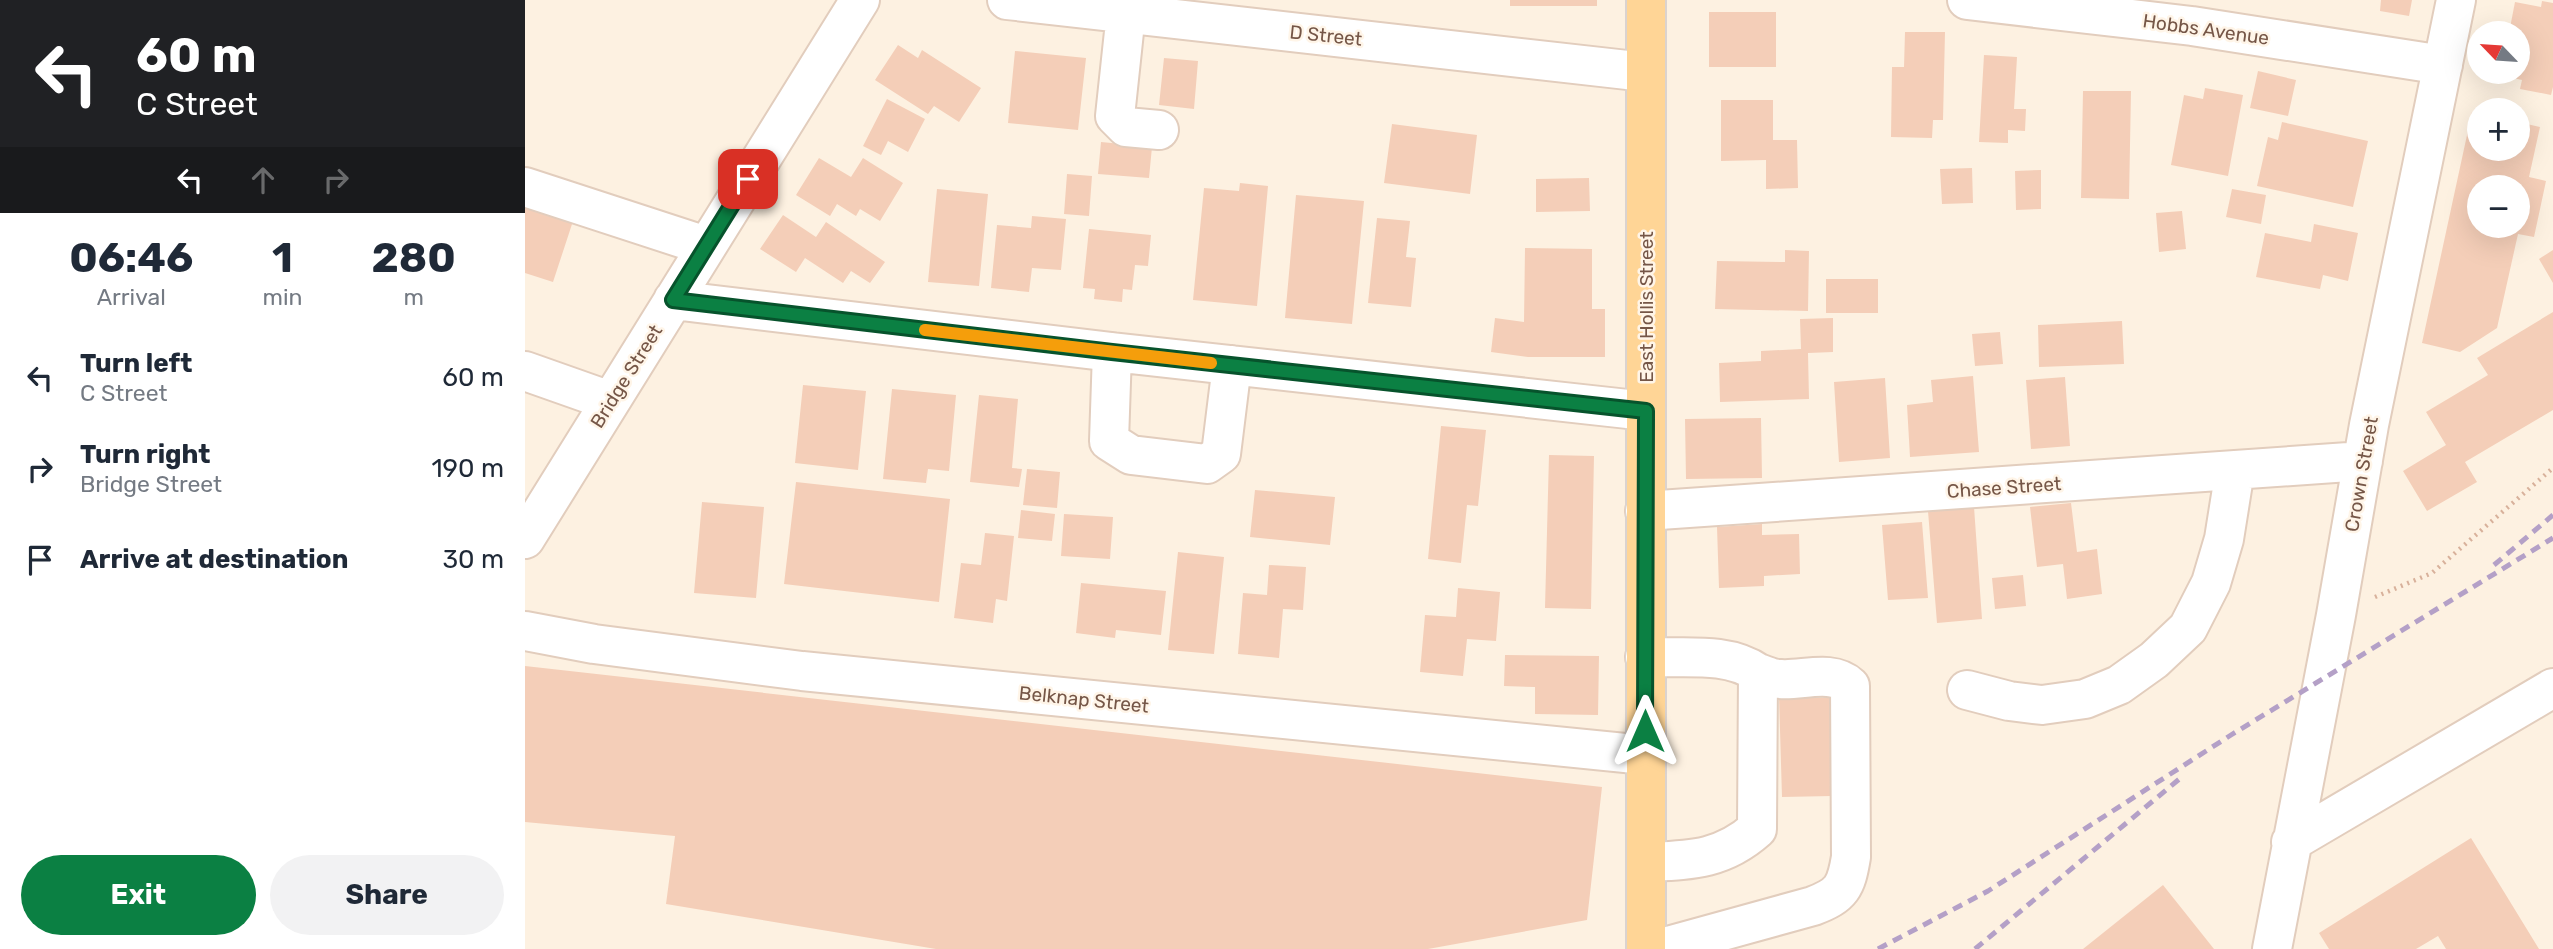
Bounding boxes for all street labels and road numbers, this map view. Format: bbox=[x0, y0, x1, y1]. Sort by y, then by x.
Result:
street label: Hobbs Avenue bbox=[2141, 9, 2271, 50]
street label: D Street bbox=[1289, 20, 1364, 51]
street label: East Hollis Street bbox=[1635, 231, 1658, 383]
street label: Bridge Street bbox=[586, 320, 668, 432]
street label: Crown Street bbox=[2340, 414, 2383, 534]
street label: Chase Street bbox=[1946, 472, 2063, 503]
street label: Belknap Street bbox=[1018, 681, 1151, 718]

